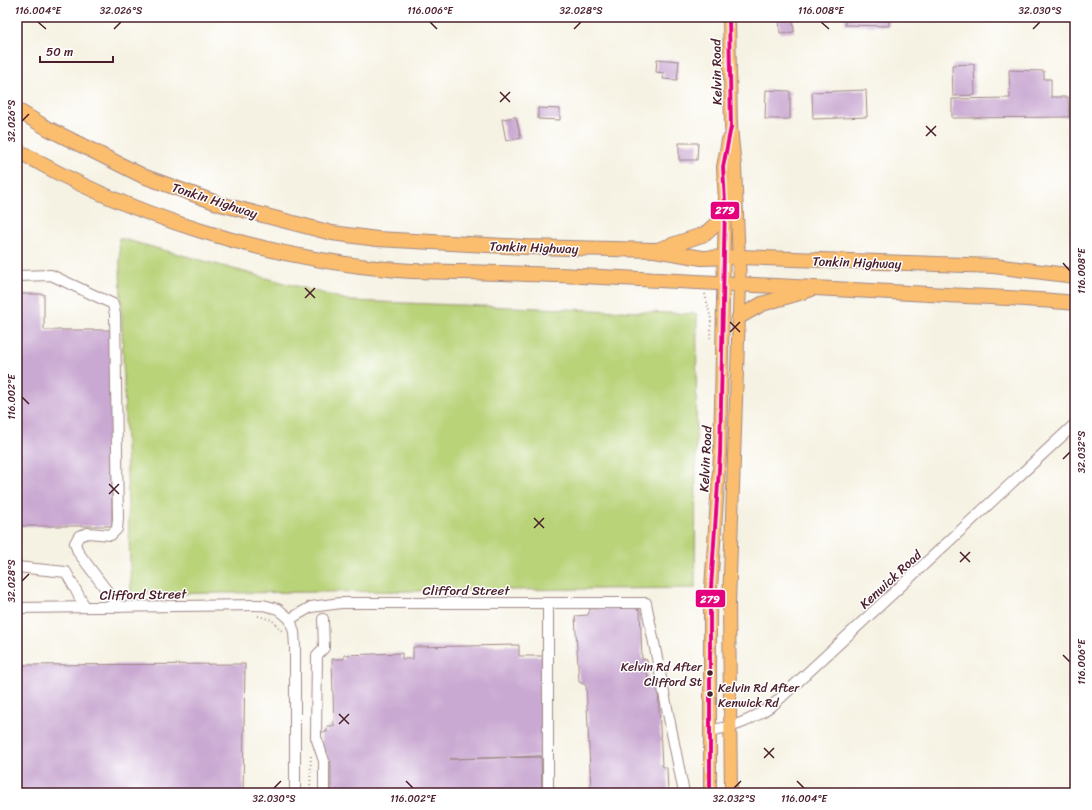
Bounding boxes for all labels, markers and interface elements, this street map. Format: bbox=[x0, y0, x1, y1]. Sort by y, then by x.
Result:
text: 116.004°E bbox=[15, 2, 62, 20]
text: 32.026°S bbox=[100, 2, 143, 20]
text: 116.006°E bbox=[407, 2, 454, 20]
text: 32.028°S bbox=[560, 2, 603, 20]
text: 116.008°E bbox=[798, 2, 845, 20]
text: 32.030°S bbox=[1019, 2, 1062, 20]
scale bar bbox=[40, 38, 113, 64]
street label: Kelvin Road bbox=[704, 38, 729, 105]
text: 50 m bbox=[46, 41, 73, 63]
text: 32.026°S bbox=[3, 99, 21, 142]
street label: Tonkin Highway bbox=[169, 176, 261, 225]
line badge: 279 bbox=[710, 201, 740, 220]
text: 279 bbox=[714, 201, 735, 220]
street label: Tonkin Highway bbox=[489, 234, 579, 261]
text: 116.008°E bbox=[1073, 247, 1091, 294]
street label: Tonkin Highway bbox=[812, 249, 902, 276]
text: 116.002°E bbox=[3, 373, 21, 420]
street label: Kelvin Road bbox=[692, 424, 719, 493]
text: 32.032°S bbox=[1073, 430, 1091, 473]
street label: Kenwick Road bbox=[854, 543, 928, 615]
text: 32.028°S bbox=[3, 559, 21, 602]
street label: Clifford Street bbox=[423, 579, 510, 602]
street label: Clifford Street bbox=[99, 582, 187, 607]
line badge: 279 bbox=[695, 589, 726, 608]
text: 279 bbox=[699, 590, 720, 609]
text: 116.006°E bbox=[1073, 638, 1091, 685]
place label: Kelvin Rd After Clifford St bbox=[621, 656, 703, 693]
marker: Kelvin Rd After Clifford St bbox=[705, 668, 715, 678]
place label: Kelvin Rd After Kenwick Rd bbox=[718, 677, 800, 714]
marker: Kelvin Rd After Kenwick Rd bbox=[705, 689, 715, 699]
text: 32.030°S bbox=[253, 790, 296, 808]
text: 116.002°E bbox=[390, 790, 437, 808]
text: 32.032°S bbox=[713, 790, 756, 808]
text: 116.004°E bbox=[781, 790, 828, 808]

